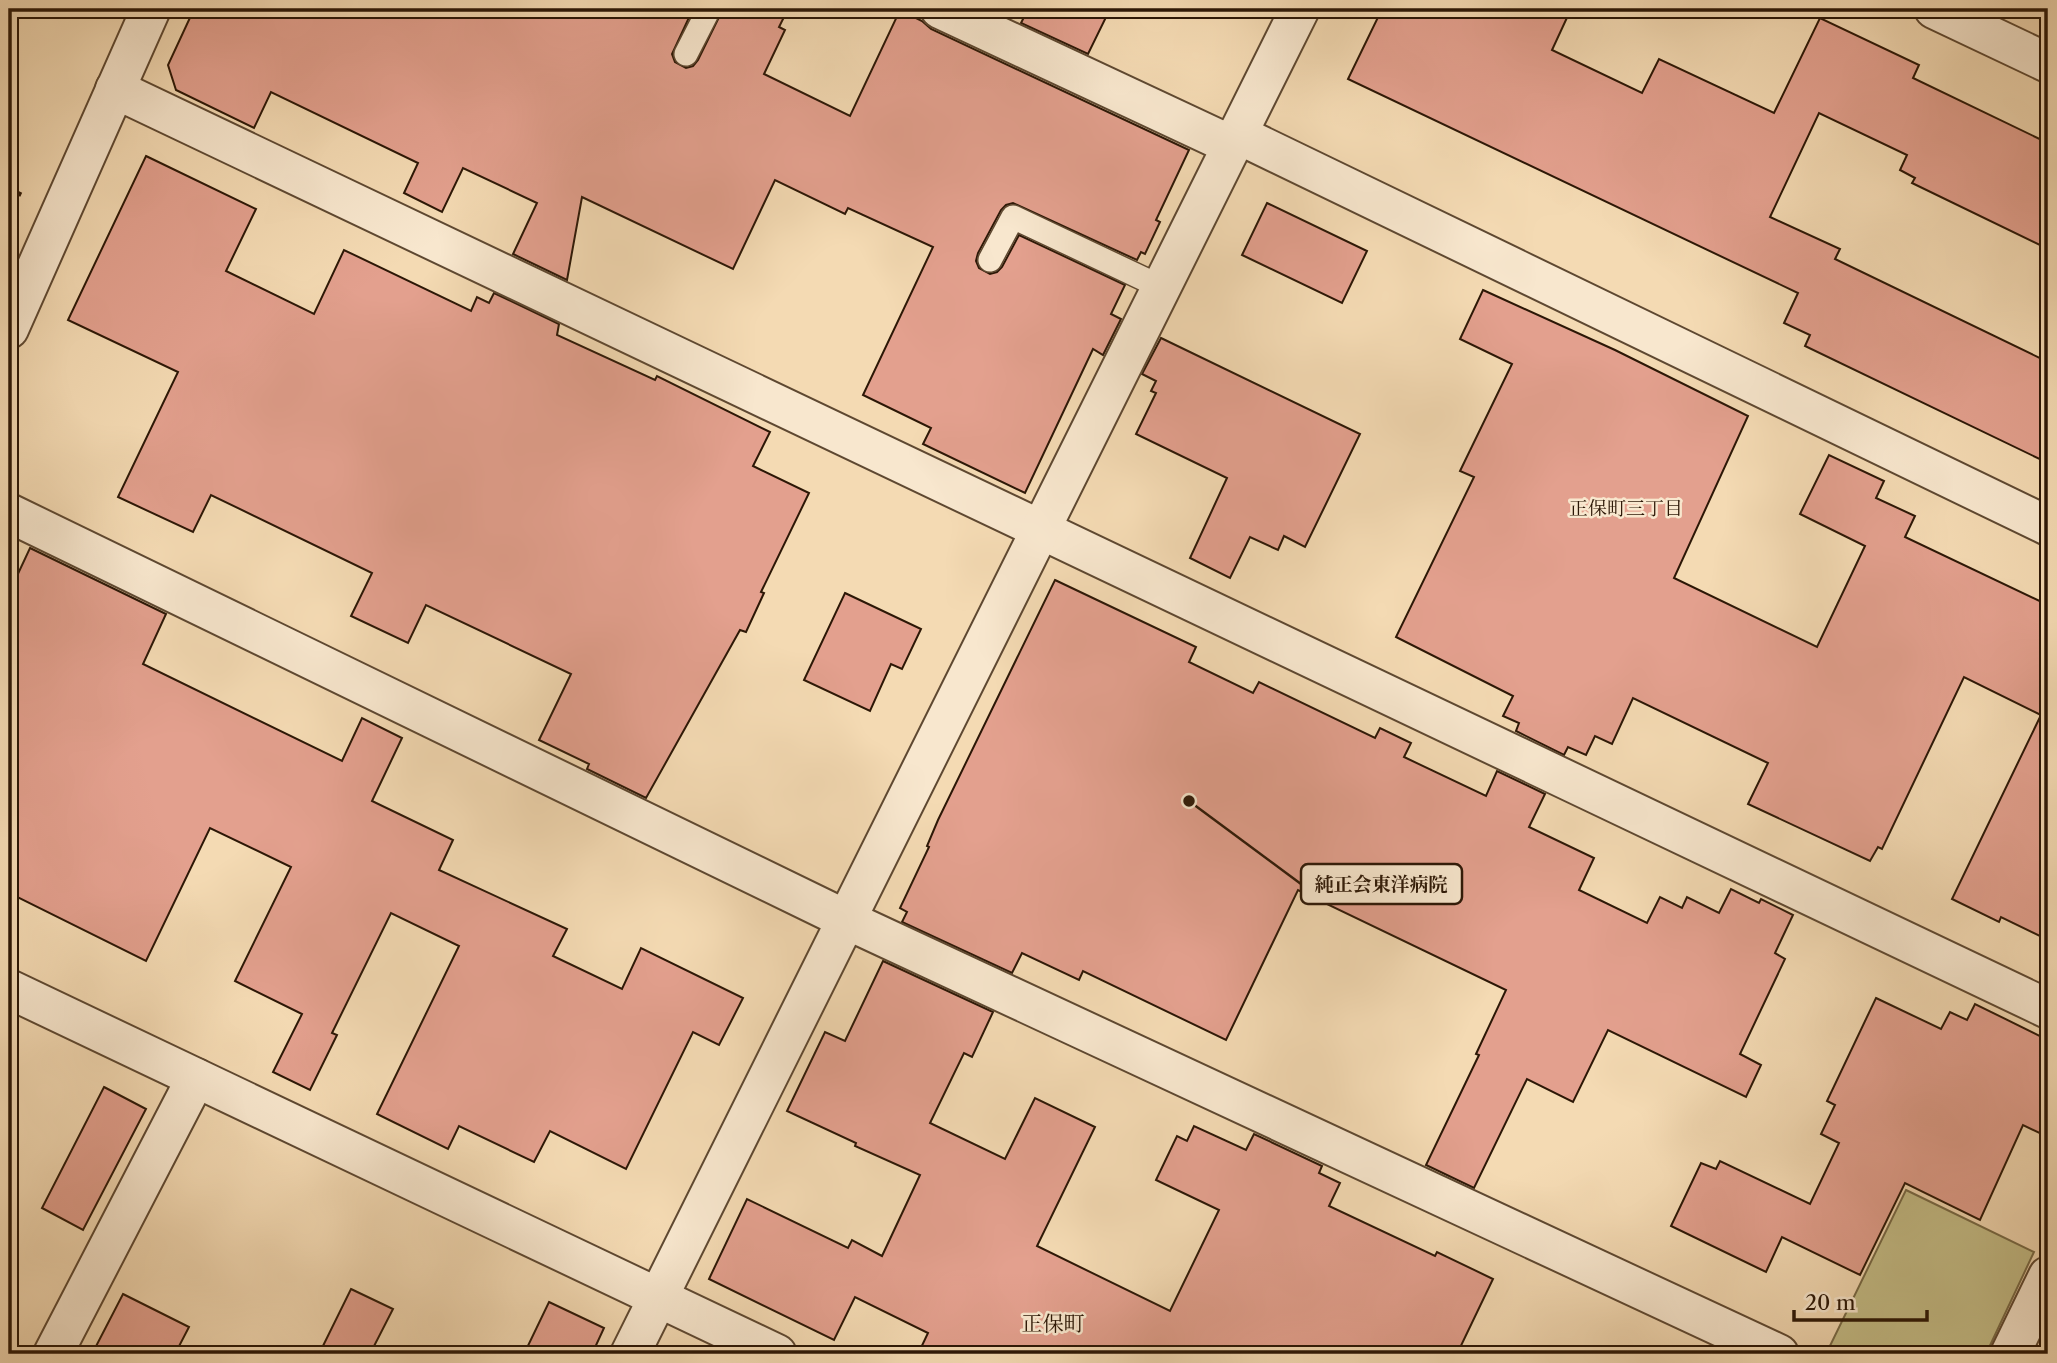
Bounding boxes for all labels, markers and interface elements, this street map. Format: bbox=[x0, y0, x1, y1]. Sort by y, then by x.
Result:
district label: 正保町三丁目 bbox=[1569, 497, 1683, 520]
callout: 純正会東洋病院 bbox=[1301, 864, 1462, 904]
text: 純正会東洋病院 bbox=[1314, 873, 1448, 896]
scale bar bbox=[1794, 1279, 1927, 1323]
text: 20 m bbox=[1805, 1290, 1856, 1315]
district label: 正保町 bbox=[1022, 1311, 1085, 1336]

